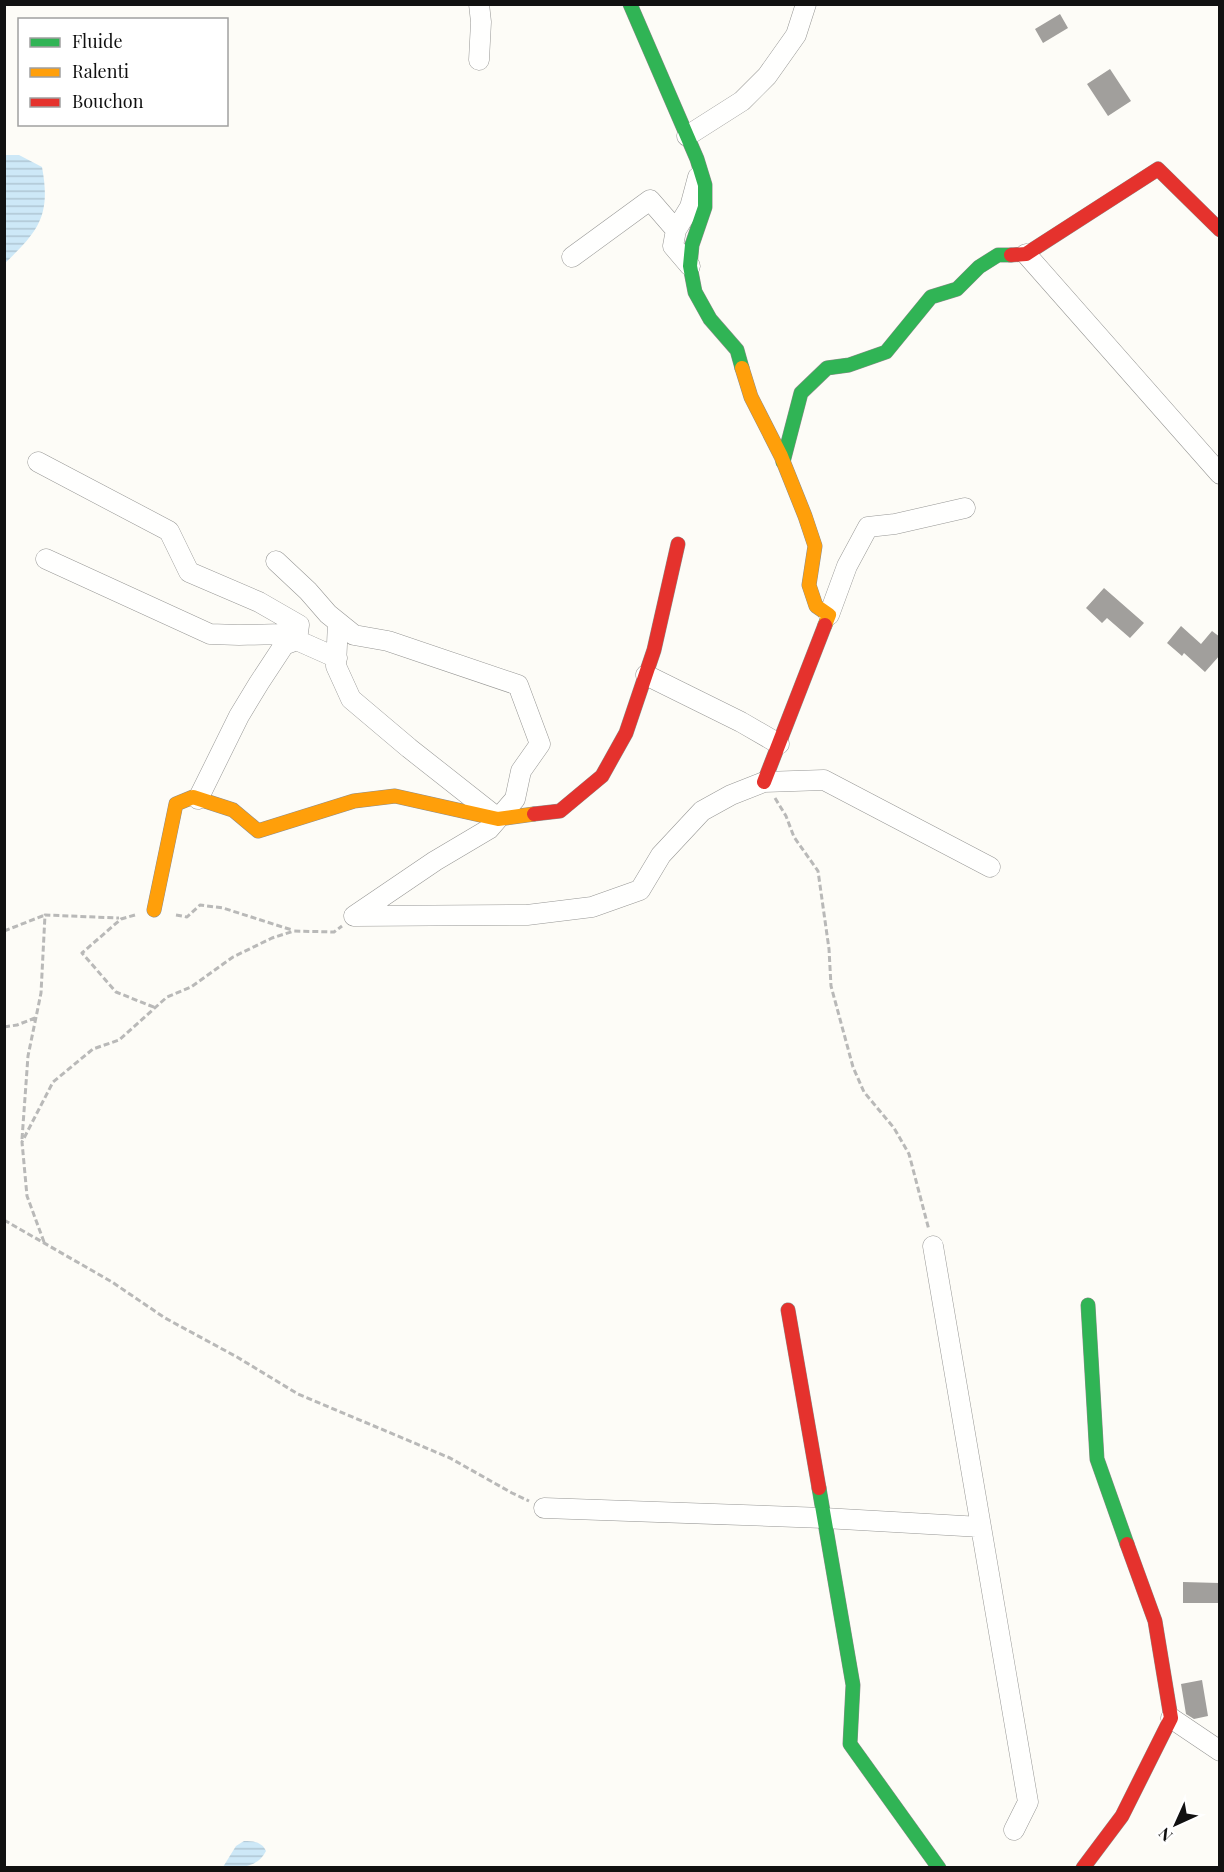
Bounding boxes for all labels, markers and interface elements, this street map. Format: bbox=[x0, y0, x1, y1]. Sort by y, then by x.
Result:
legend bbox=[18, 18, 228, 126]
text: Fluide bbox=[72, 29, 123, 53]
text: Ralenti bbox=[72, 59, 129, 83]
text: Bouchon bbox=[72, 89, 144, 113]
north arrow bbox=[1146, 1794, 1206, 1854]
text: N bbox=[1153, 1823, 1177, 1846]

